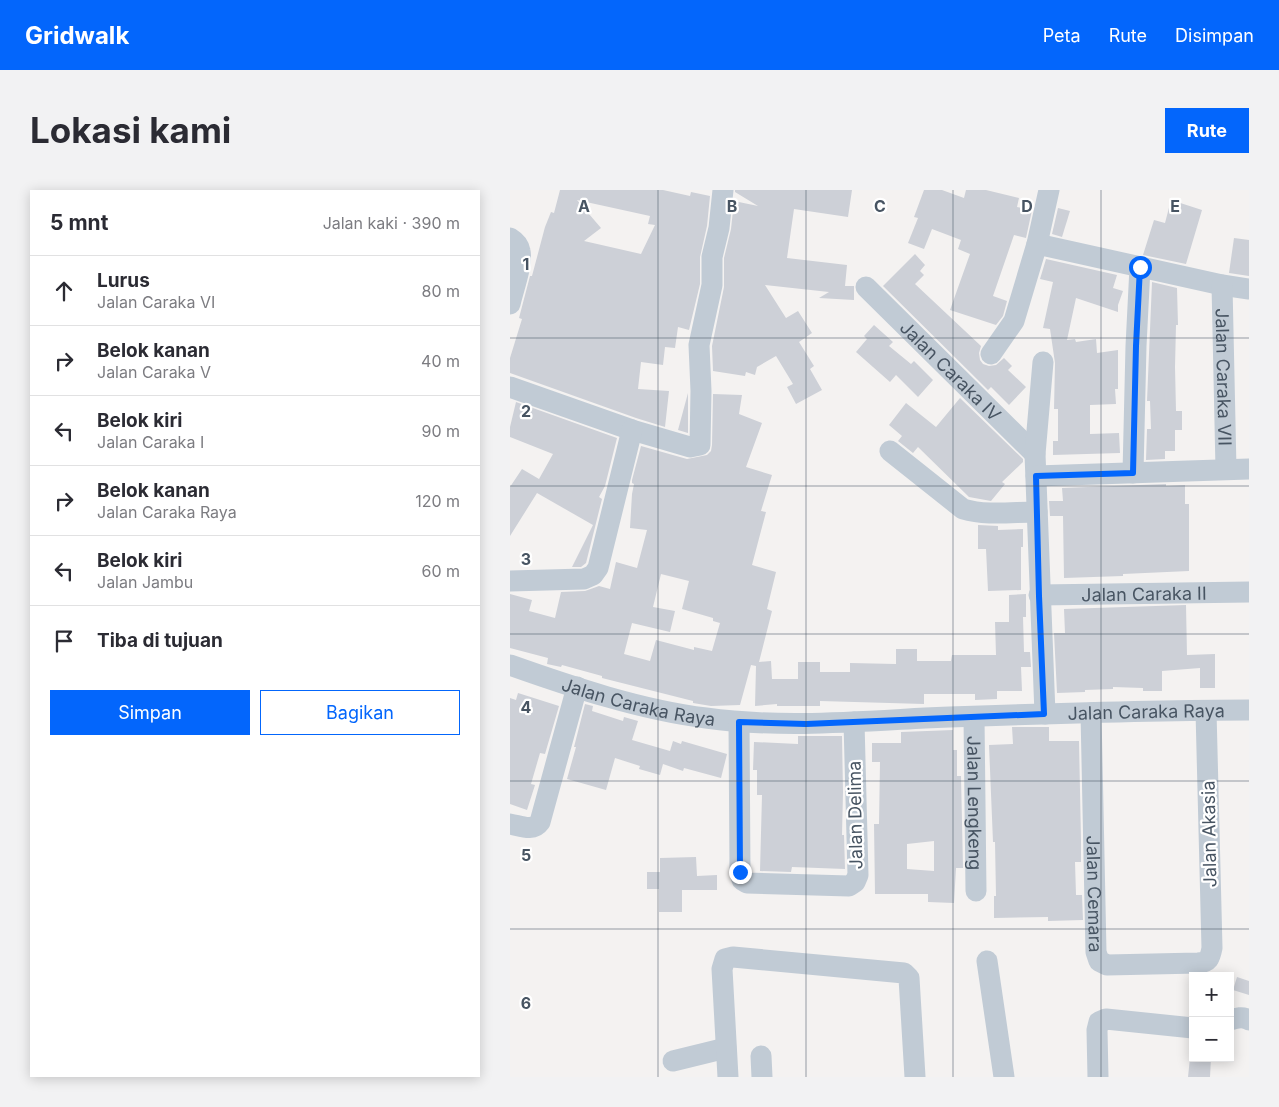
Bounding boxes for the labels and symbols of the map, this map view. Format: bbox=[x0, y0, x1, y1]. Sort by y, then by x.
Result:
text: A bbox=[578, 196, 590, 216]
text: B bbox=[727, 196, 737, 216]
text: C bbox=[874, 196, 886, 216]
text: D bbox=[1021, 196, 1033, 216]
text: E bbox=[1170, 196, 1180, 216]
text: 1 bbox=[523, 254, 529, 274]
route start bbox=[1129, 256, 1152, 279]
street label: Jalan Caraka VII bbox=[1212, 308, 1236, 446]
street label: Jalan Caraka IV bbox=[896, 316, 1005, 425]
text: 2 bbox=[521, 401, 531, 421]
text: 3 bbox=[521, 549, 531, 569]
street label: Jalan Caraka II bbox=[1081, 582, 1207, 605]
street label: Jalan Caraka Raya bbox=[559, 673, 716, 730]
text: 4 bbox=[521, 697, 532, 717]
street label: Jalan Caraka Raya bbox=[1067, 700, 1225, 724]
street label: Jalan Lengkeng bbox=[964, 736, 986, 870]
street label: Jalan Delima bbox=[844, 761, 866, 869]
street label: Jalan Akasia bbox=[1198, 780, 1220, 888]
street label: Jalan Cemara bbox=[1083, 835, 1107, 953]
text: 5 bbox=[521, 845, 531, 865]
route end bbox=[729, 861, 752, 884]
text: 6 bbox=[521, 993, 531, 1013]

